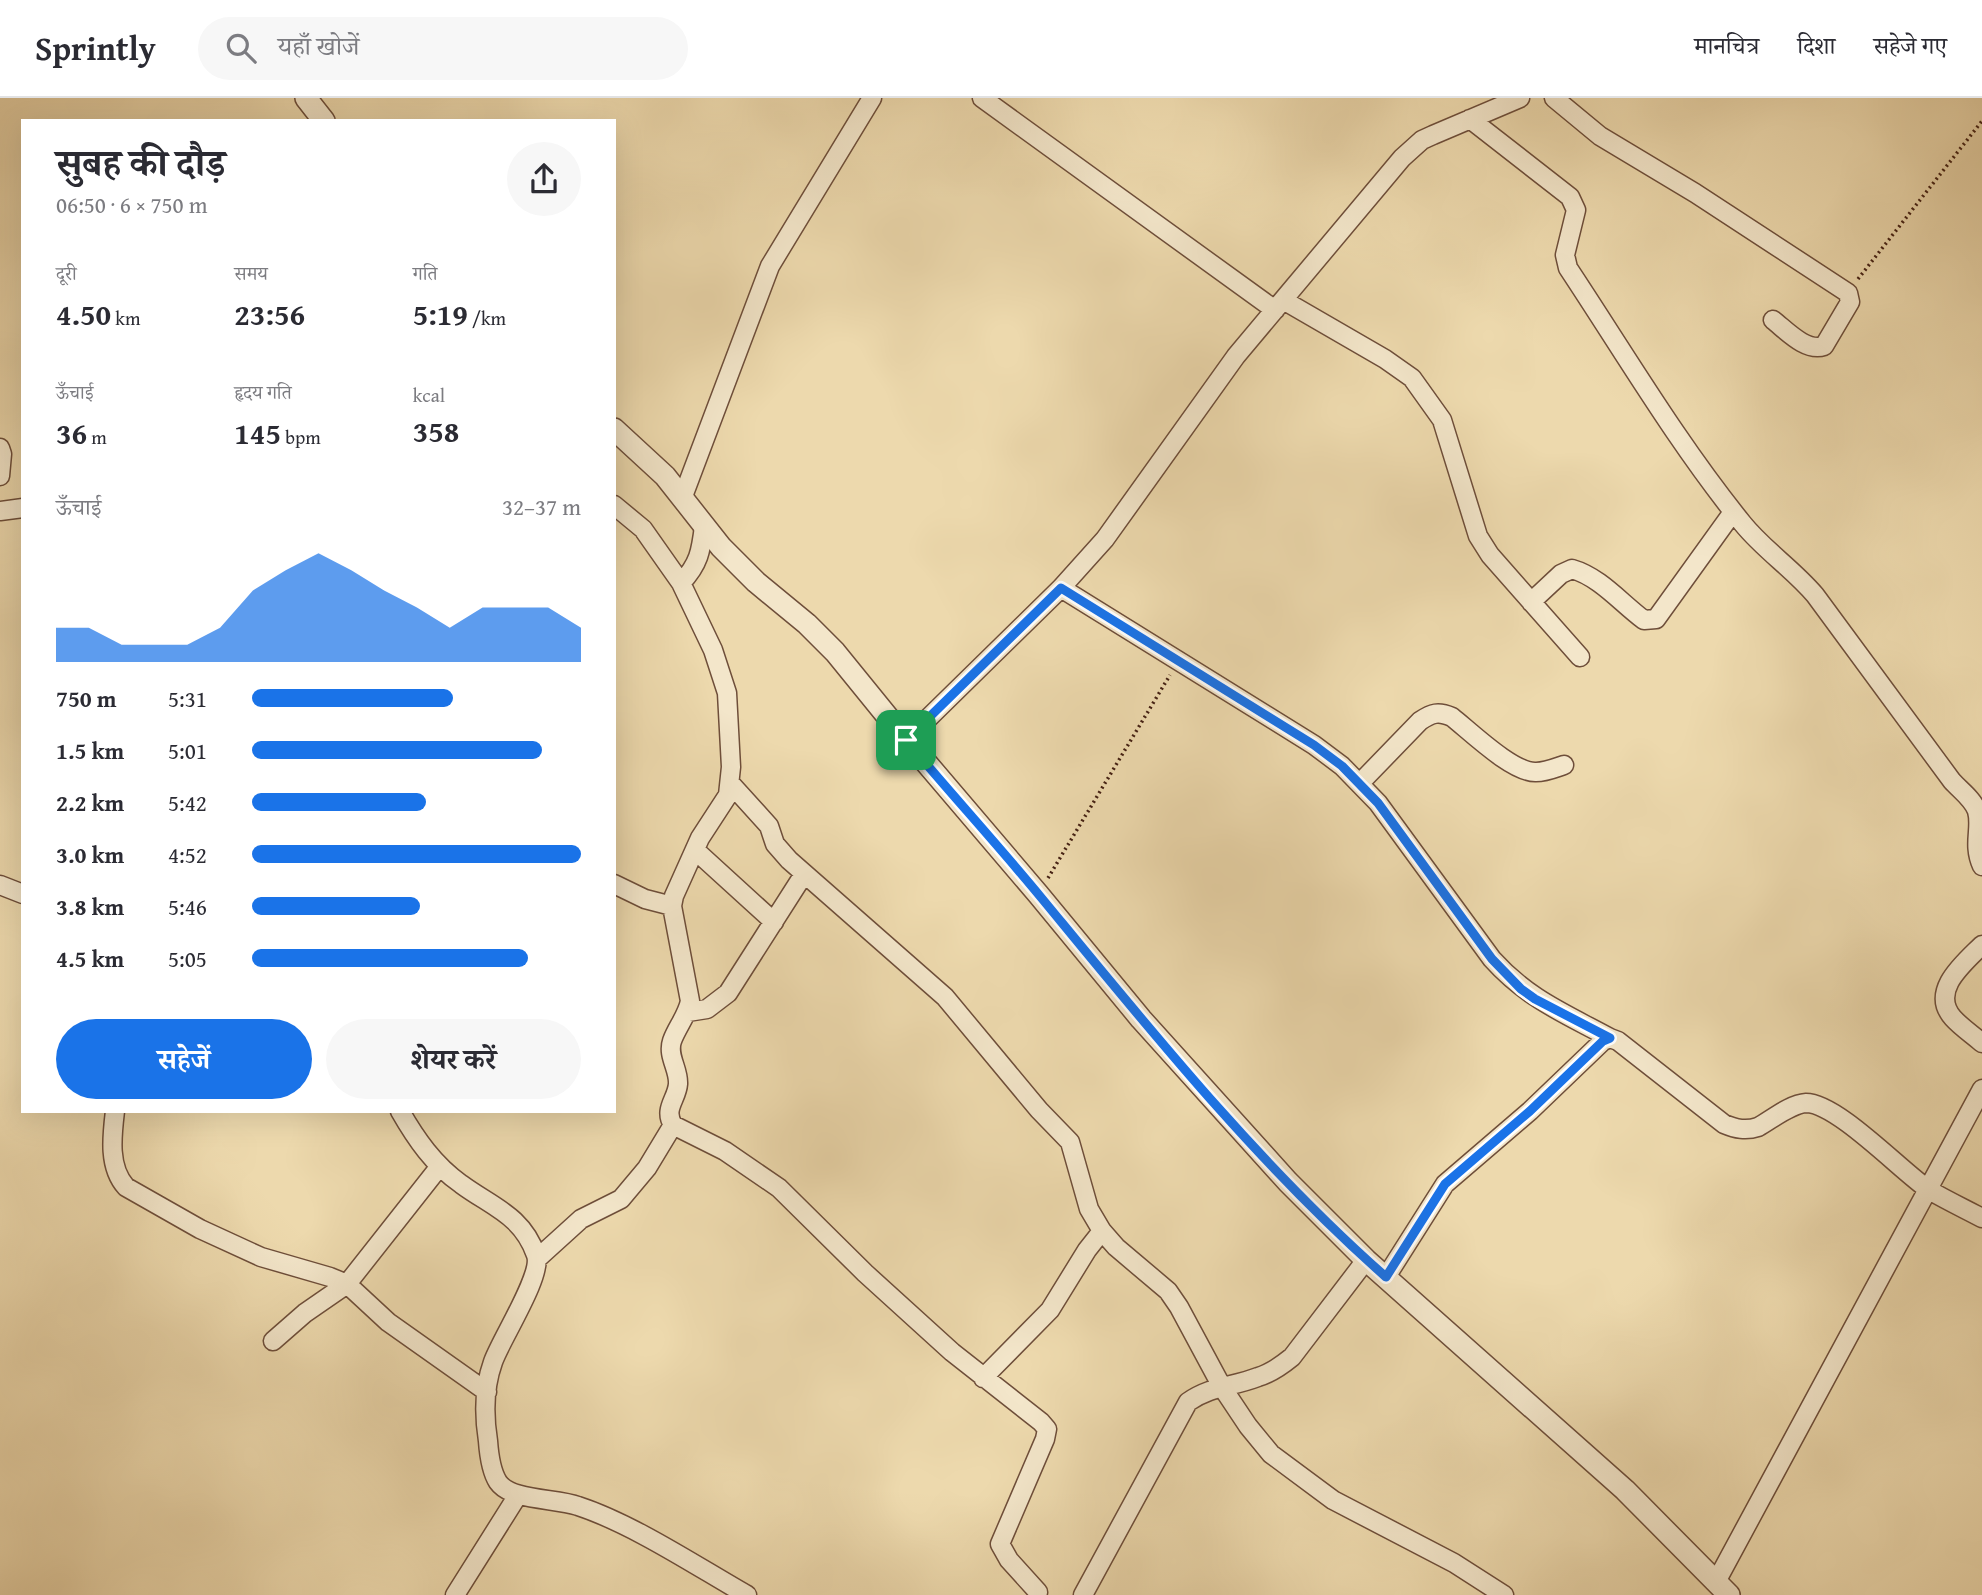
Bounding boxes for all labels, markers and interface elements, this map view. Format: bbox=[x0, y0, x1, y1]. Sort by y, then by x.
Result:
search box bbox=[198, 17, 688, 80]
text: Sprintly bbox=[35, 24, 156, 72]
text: यहाँ खोजें bbox=[278, 26, 359, 65]
text: मानचित्र bbox=[1694, 28, 1759, 63]
text: दिशा bbox=[1797, 28, 1835, 63]
text: सहेजे गए bbox=[1873, 28, 1947, 63]
icon: search bbox=[222, 29, 260, 67]
text: सुबह की दौड़ bbox=[56, 134, 225, 190]
button: share bbox=[507, 142, 581, 216]
text: 06:50 · 6 × 750 m bbox=[56, 188, 208, 221]
text: दूरी bbox=[56, 259, 77, 287]
text: समय bbox=[234, 259, 268, 287]
text: गति bbox=[413, 259, 438, 287]
text: 4.50 bbox=[56, 292, 111, 336]
text: 23:56 bbox=[234, 292, 305, 336]
text: 5:19 bbox=[413, 292, 468, 336]
text: km bbox=[111, 304, 140, 332]
text: /km bbox=[468, 304, 506, 332]
text: ऊँचाई bbox=[56, 378, 93, 406]
text: हृदय गति bbox=[234, 378, 292, 406]
text: kcal bbox=[413, 381, 445, 409]
text: 358 bbox=[413, 409, 459, 453]
text: 36 bbox=[56, 411, 87, 455]
text: 145 bbox=[234, 411, 281, 455]
text: m bbox=[87, 423, 107, 451]
text: bpm bbox=[281, 423, 321, 451]
text: ऊँचाई bbox=[56, 490, 101, 523]
text: 32–37 m bbox=[502, 490, 581, 523]
text: 750 m bbox=[56, 682, 117, 715]
text: 5:31 bbox=[168, 682, 207, 715]
pin bbox=[876, 710, 936, 770]
icon: arrive bbox=[887, 721, 925, 759]
text: 1.5 km bbox=[56, 734, 124, 767]
text: 5:01 bbox=[168, 734, 207, 767]
text: 2.2 km bbox=[56, 786, 124, 819]
text: 5:42 bbox=[168, 786, 207, 819]
text: 3.0 km bbox=[56, 838, 124, 871]
text: 4:52 bbox=[168, 838, 207, 871]
text: 3.8 km bbox=[56, 890, 124, 923]
text: 5:46 bbox=[168, 890, 207, 923]
text: 4.5 km bbox=[56, 942, 124, 975]
text: 5:05 bbox=[168, 942, 207, 975]
button: सहेजें bbox=[56, 1019, 312, 1099]
button: शेयर करें bbox=[326, 1019, 581, 1099]

